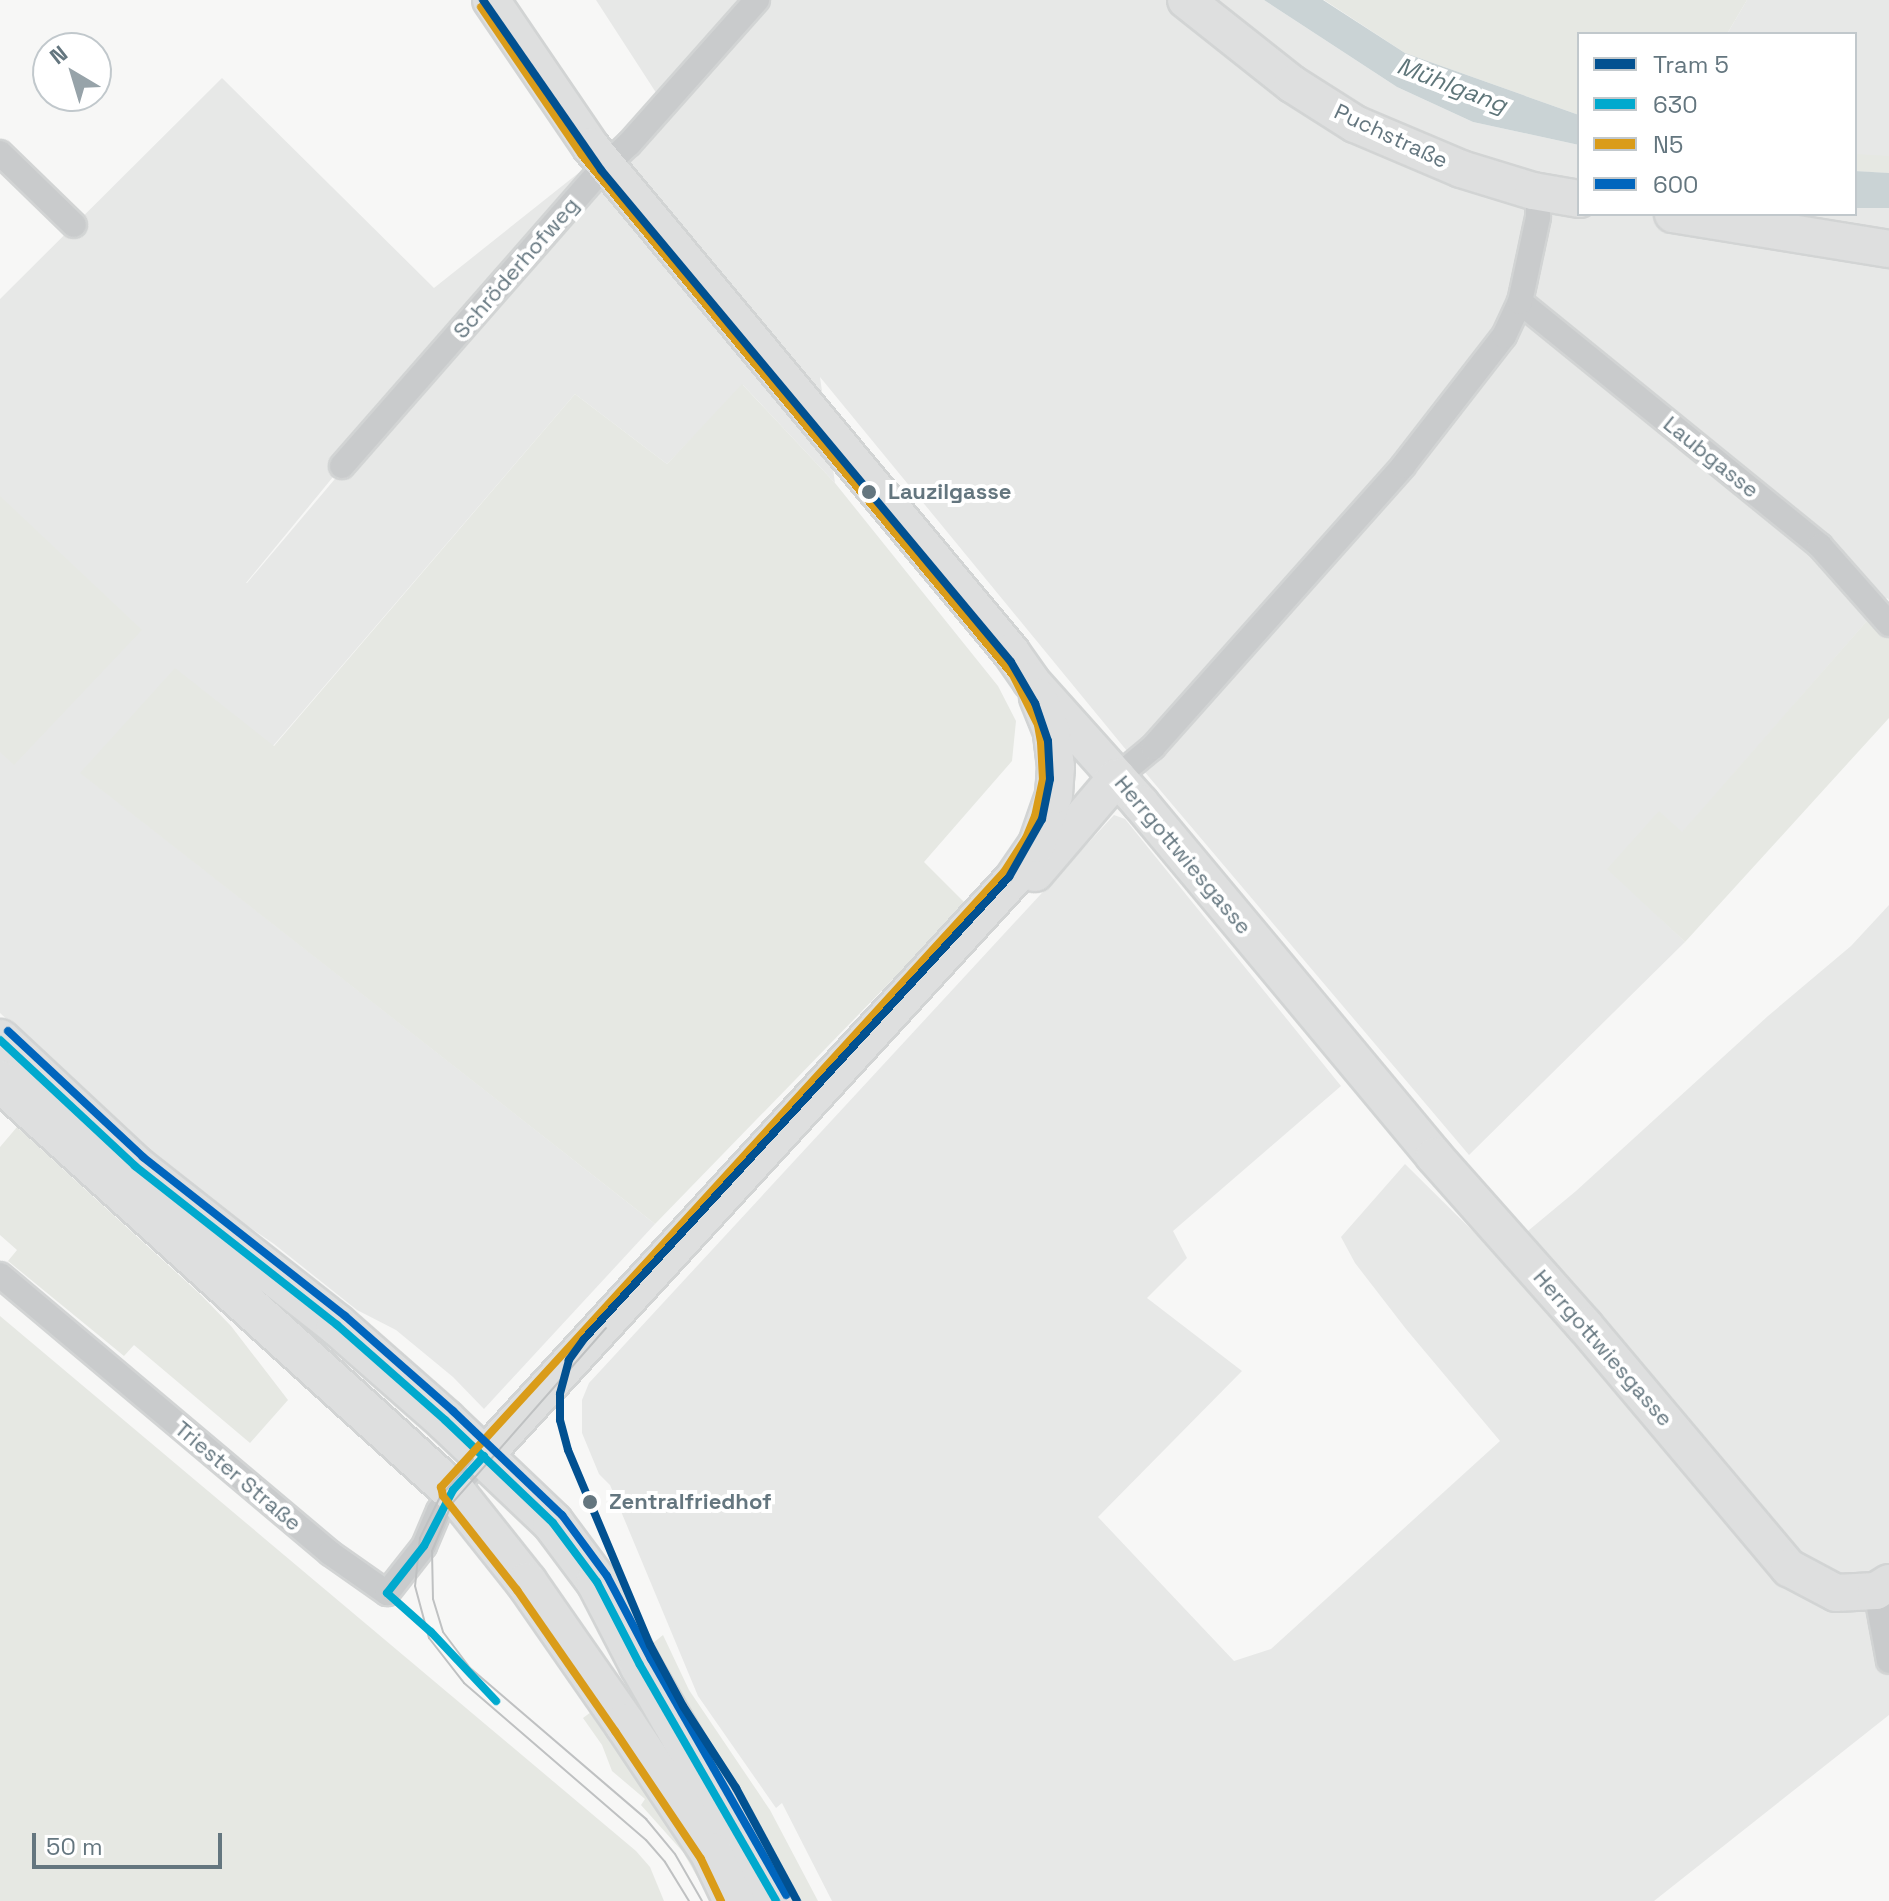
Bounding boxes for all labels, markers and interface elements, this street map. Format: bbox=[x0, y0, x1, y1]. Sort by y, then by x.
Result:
north arrow bbox=[32, 32, 112, 112]
legend bbox=[1577, 32, 1857, 216]
text: N bbox=[44, 39, 73, 70]
text: Tram 5 bbox=[1653, 49, 1729, 80]
water label: Mühlgang bbox=[1393, 51, 1511, 119]
text: 630 bbox=[1653, 89, 1698, 120]
street label: Puchstraße bbox=[1330, 98, 1452, 174]
text: N5 bbox=[1653, 129, 1683, 160]
text: 600 bbox=[1653, 169, 1698, 200]
street label: Schröderhofweg bbox=[448, 192, 584, 344]
street label: Laubgasse bbox=[1658, 411, 1764, 503]
place label: Lauzilgasse bbox=[888, 479, 1011, 505]
marker: Lauzilgasse bbox=[857, 480, 881, 504]
street label: Herrgottwiesgasse bbox=[1109, 770, 1257, 940]
street label: Herrgottwiesgasse bbox=[1528, 1264, 1678, 1432]
street label: Triester Straße bbox=[169, 1415, 307, 1537]
place label: Zentralfriedhof bbox=[609, 1489, 772, 1515]
marker: Zentralfriedhof bbox=[578, 1490, 602, 1514]
scale bar bbox=[36, 1817, 226, 1867]
text: 50 m bbox=[46, 1831, 103, 1862]

